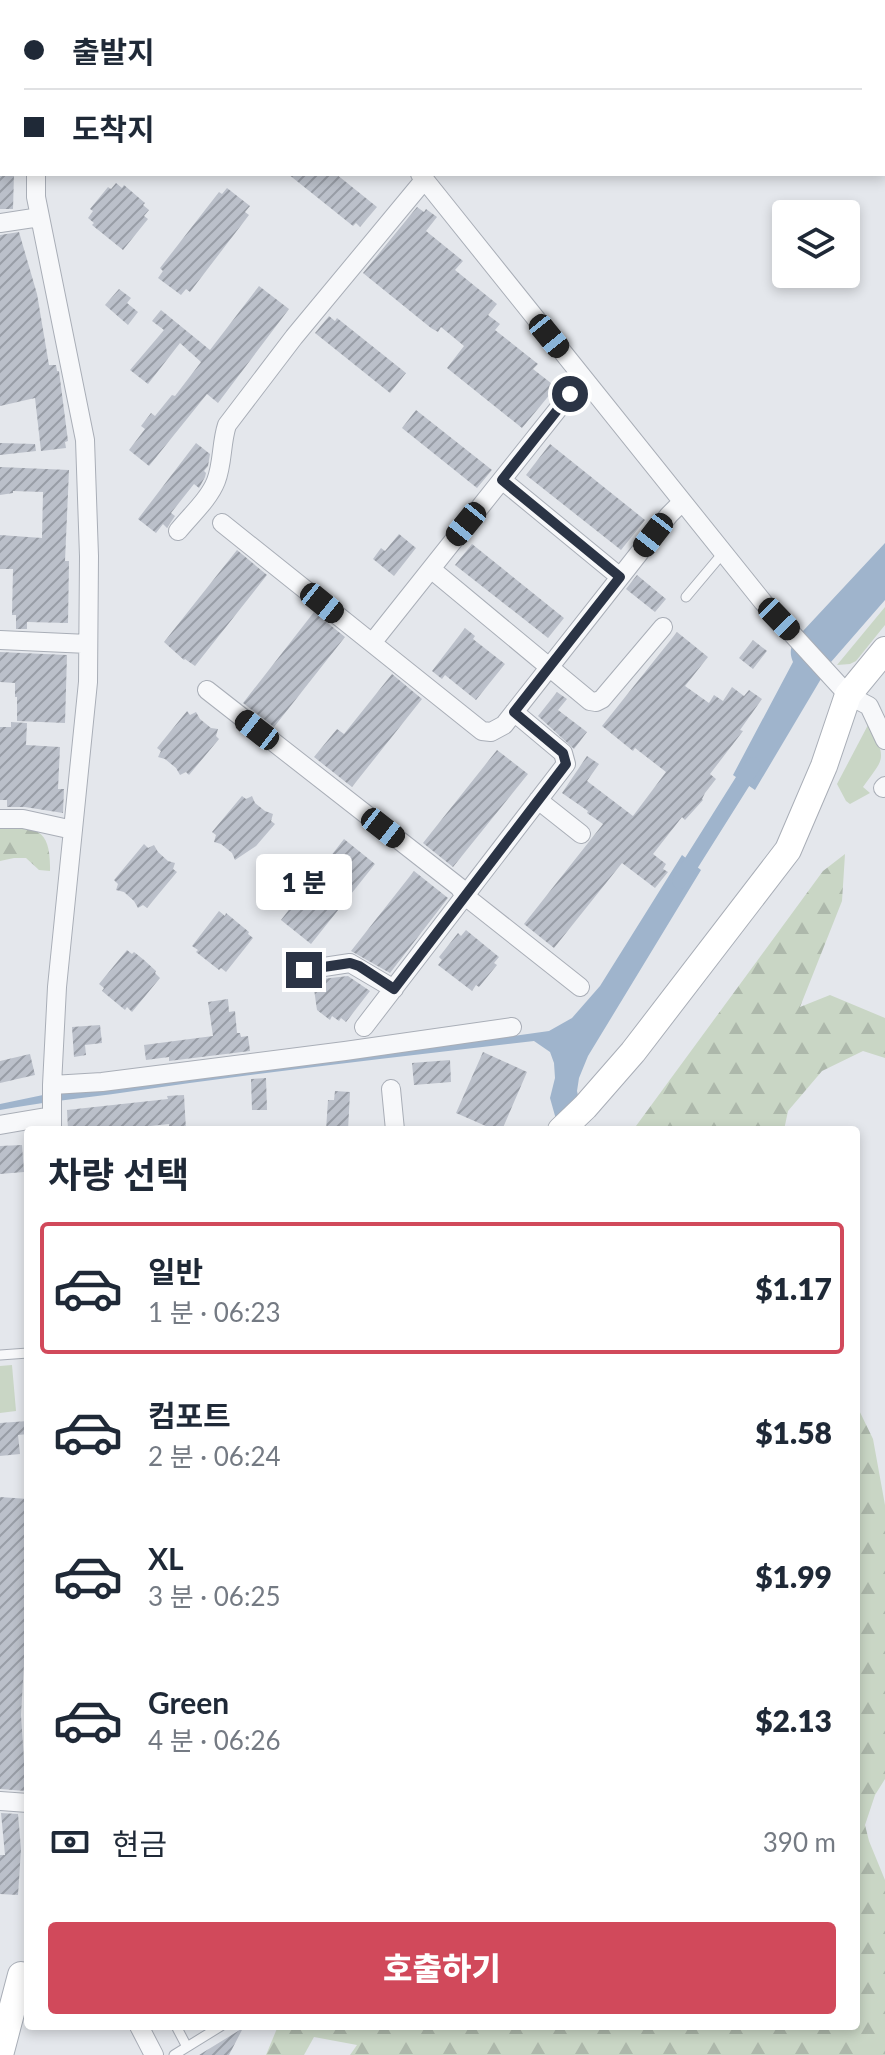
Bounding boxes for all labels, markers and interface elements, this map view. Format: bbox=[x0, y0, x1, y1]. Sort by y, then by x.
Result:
text: 출발지 bbox=[72, 33, 155, 69]
text: 도착지 bbox=[72, 110, 155, 146]
map controls bbox=[772, 200, 860, 288]
button: layers bbox=[772, 200, 860, 288]
car bbox=[525, 310, 573, 362]
route start bbox=[552, 376, 588, 412]
car bbox=[442, 498, 490, 550]
car bbox=[629, 509, 677, 561]
car bbox=[296, 579, 348, 627]
car bbox=[754, 593, 804, 645]
car bbox=[231, 706, 283, 754]
car bbox=[357, 804, 409, 852]
callout: 1 분 bbox=[256, 854, 352, 910]
text: 1 분 bbox=[281, 866, 327, 898]
route end bbox=[286, 952, 322, 988]
text: 차량 선택 bbox=[48, 1152, 189, 1196]
icon: car bbox=[52, 1252, 124, 1324]
text: 일반 bbox=[148, 1253, 203, 1289]
text: $1.17 bbox=[755, 1270, 832, 1306]
text: 1 분 · 06:23 bbox=[148, 1296, 281, 1328]
icon: car bbox=[52, 1396, 124, 1468]
text: 컴포트 bbox=[148, 1397, 231, 1433]
text: $1.58 bbox=[755, 1414, 832, 1450]
text: 2 분 · 06:24 bbox=[148, 1440, 281, 1472]
icon: car bbox=[52, 1540, 124, 1612]
text: XL bbox=[148, 1540, 184, 1576]
text: $1.99 bbox=[755, 1558, 832, 1594]
text: 3 분 · 06:25 bbox=[148, 1580, 281, 1612]
icon: car bbox=[52, 1684, 124, 1756]
text: Green bbox=[148, 1684, 229, 1720]
text: $2.13 bbox=[755, 1702, 832, 1738]
text: 4 분 · 06:26 bbox=[148, 1724, 281, 1756]
icon: cash bbox=[48, 1820, 92, 1864]
text: 현금 bbox=[112, 1825, 167, 1861]
text: 390 m bbox=[763, 1826, 836, 1858]
button: 호출하기 bbox=[48, 1922, 836, 2014]

